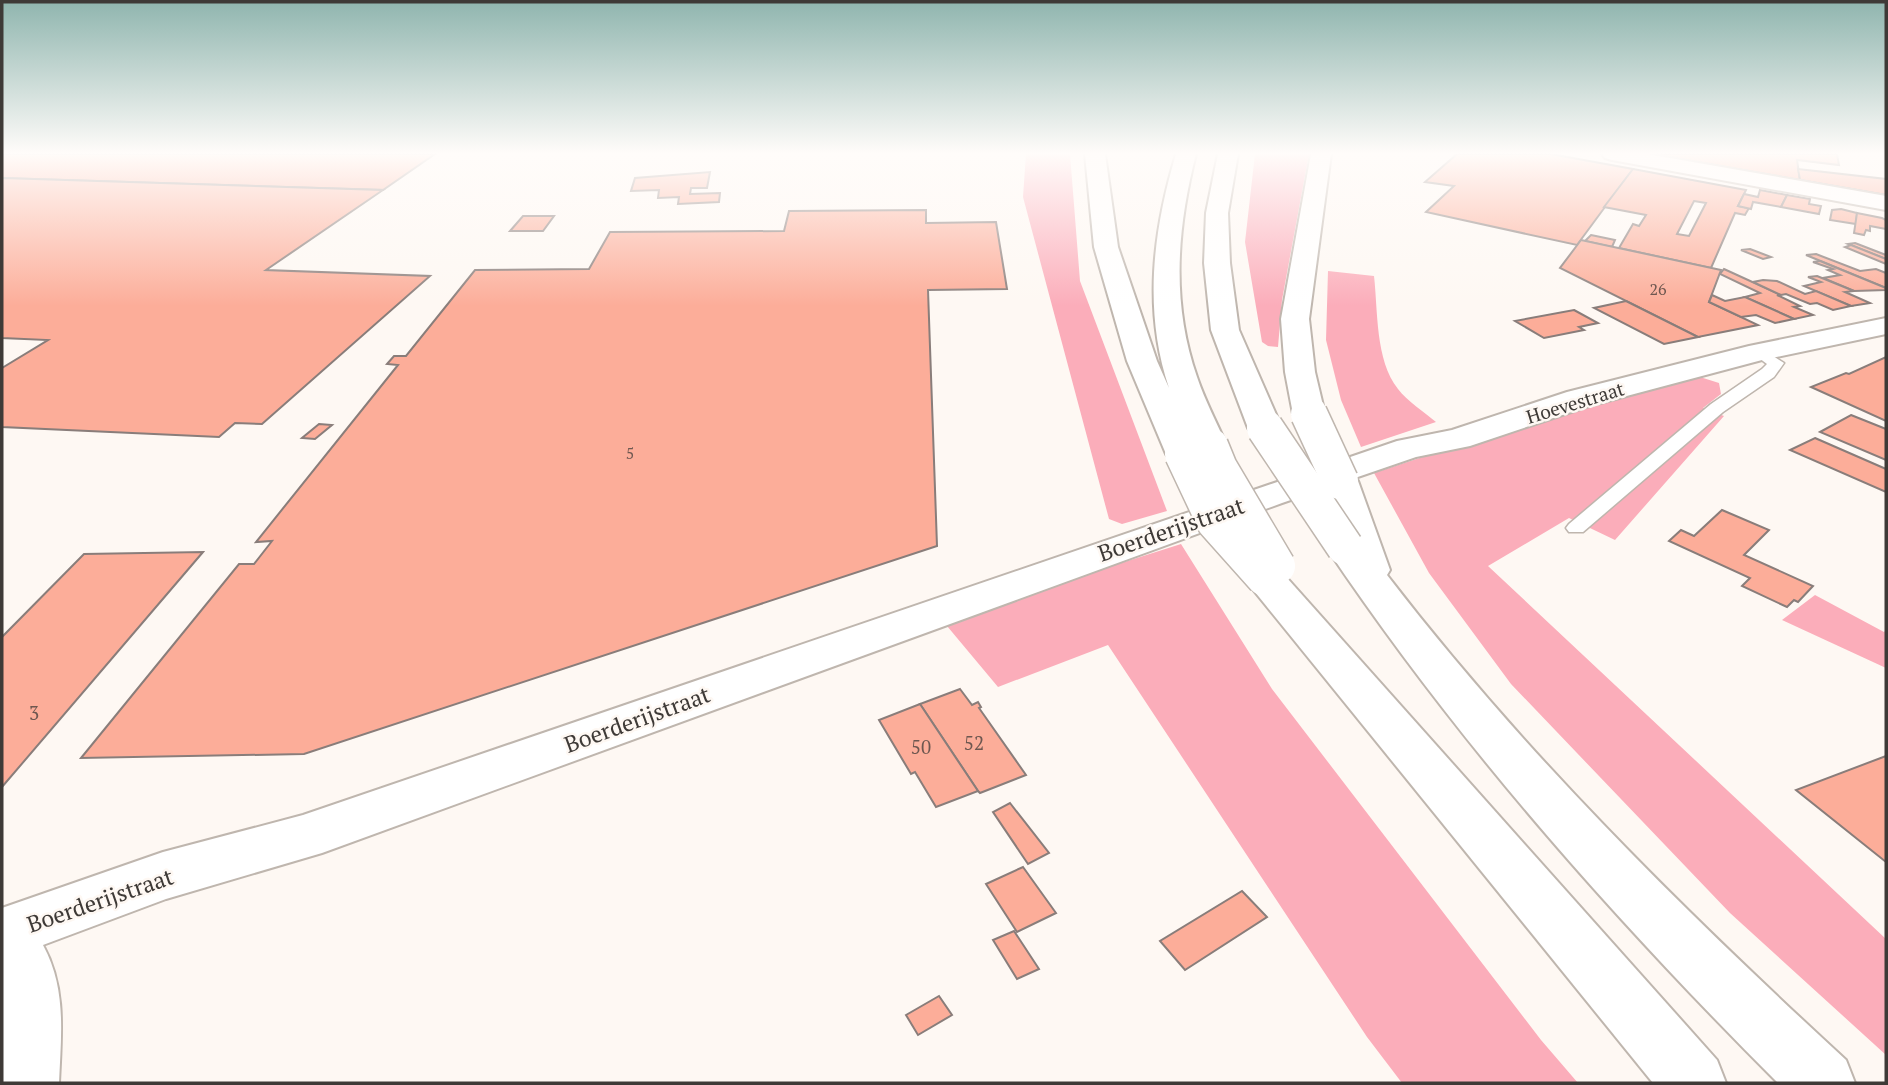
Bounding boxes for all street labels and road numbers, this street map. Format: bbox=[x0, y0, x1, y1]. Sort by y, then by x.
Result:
street label: Hoevestraat bbox=[1523, 375, 1627, 429]
street label: Boerderijstraat bbox=[1094, 489, 1249, 569]
street label: Boerderijstraat bbox=[560, 678, 715, 760]
street label: Boerderijstraat bbox=[23, 860, 178, 940]

